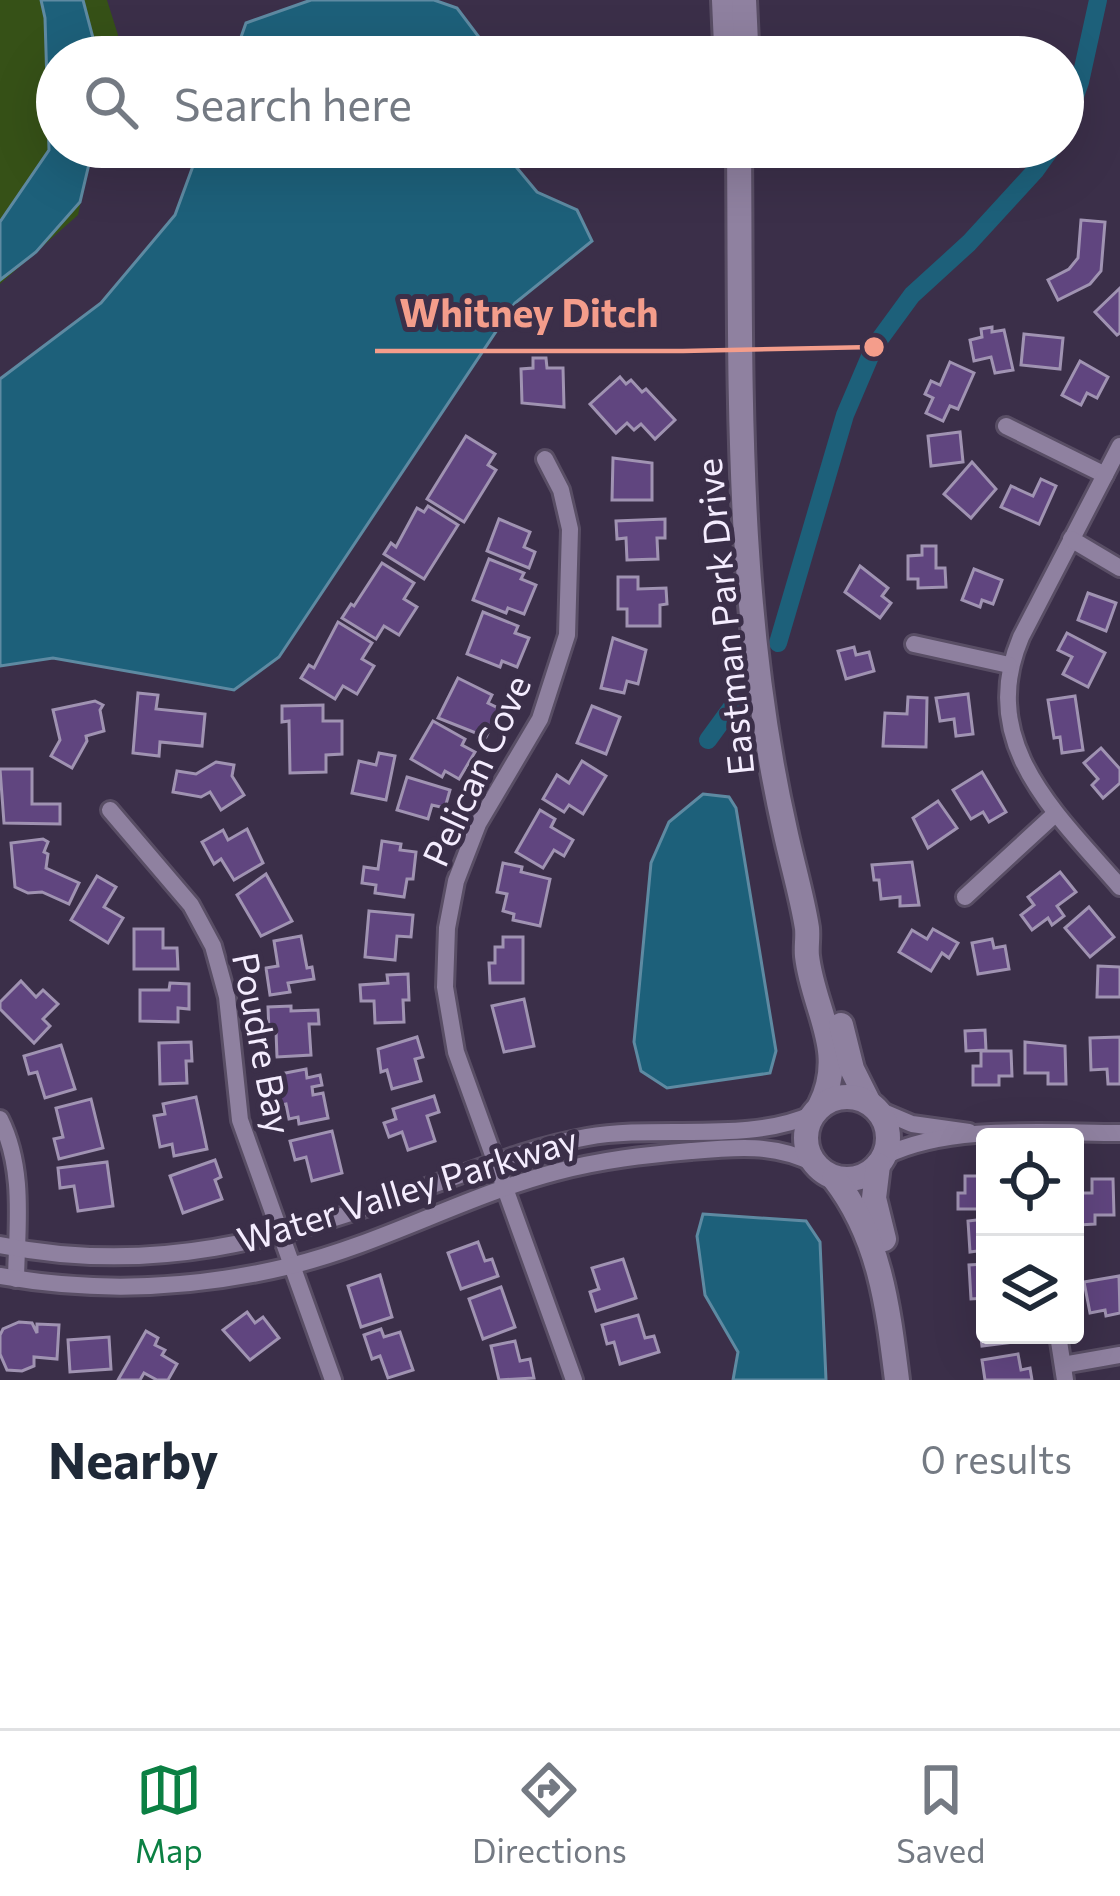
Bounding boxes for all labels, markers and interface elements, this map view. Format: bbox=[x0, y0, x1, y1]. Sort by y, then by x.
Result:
search box bbox=[36, 36, 1084, 168]
icon: search bbox=[78, 69, 144, 135]
text: Search here bbox=[174, 75, 412, 130]
callout: Whitney Ditch bbox=[375, 276, 683, 351]
text: Whitney Ditch bbox=[399, 287, 659, 335]
street label: Eastman Park Drive bbox=[684, 456, 762, 778]
street label: Pelican Cove bbox=[412, 667, 538, 873]
street label: Poudre Bay bbox=[225, 948, 303, 1138]
street label: Water Valley Parkway bbox=[232, 1115, 582, 1261]
map controls bbox=[976, 1128, 1084, 1344]
button: locate bbox=[976, 1128, 1084, 1236]
button: layers bbox=[976, 1236, 1084, 1344]
text: Nearby bbox=[48, 1427, 218, 1490]
text: 0 results bbox=[920, 1434, 1072, 1482]
tab: Map bbox=[135, 1757, 203, 1870]
tab: Directions bbox=[472, 1757, 627, 1870]
tab: Saved bbox=[896, 1757, 985, 1870]

